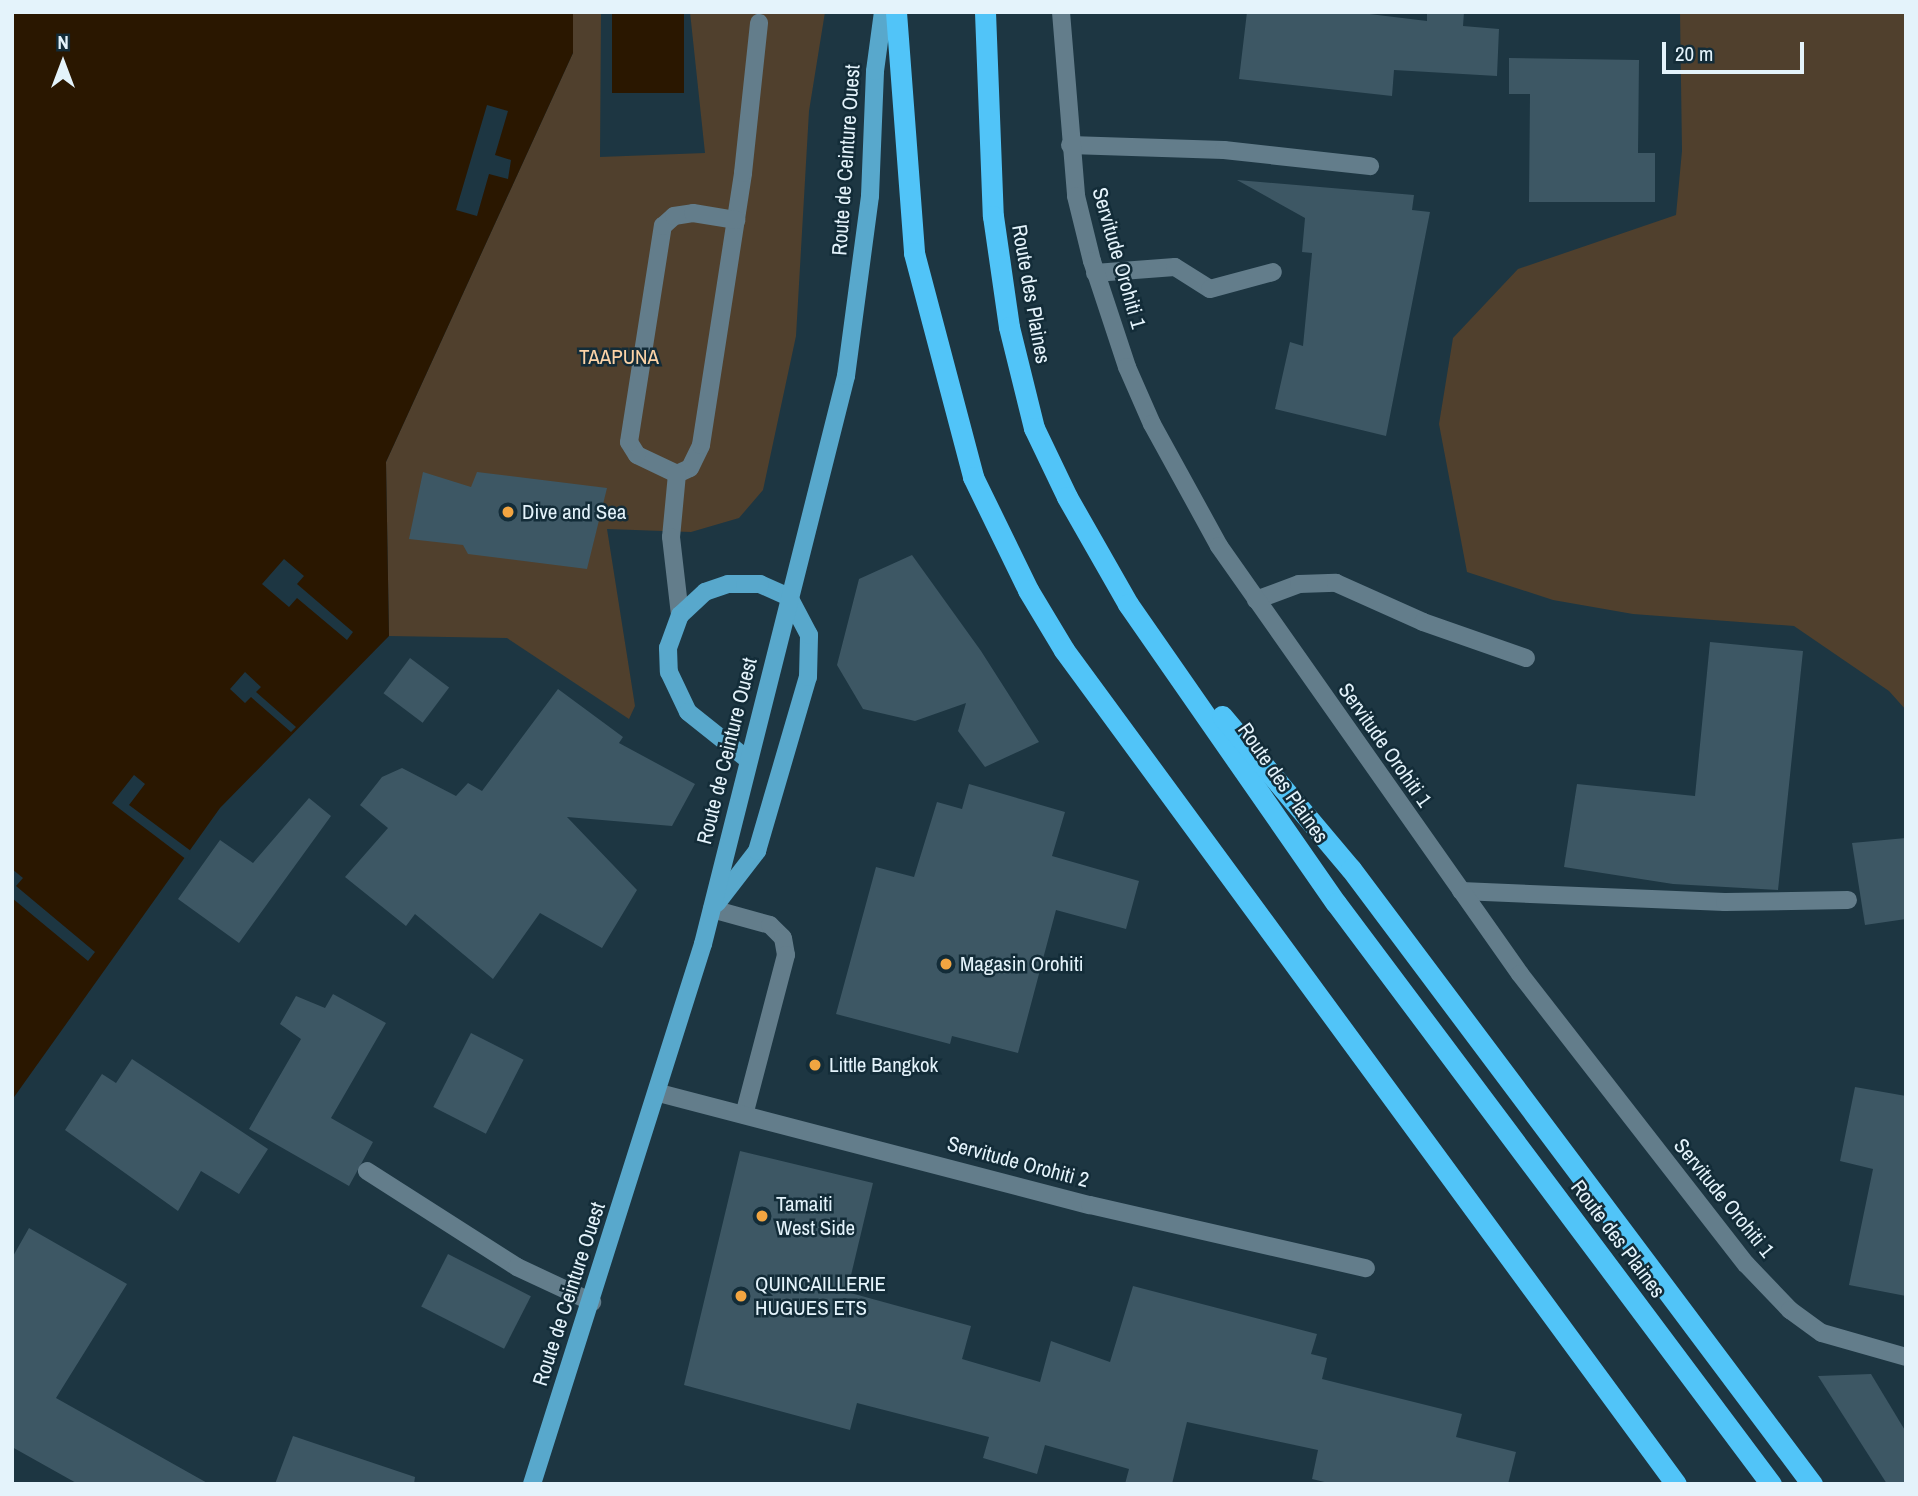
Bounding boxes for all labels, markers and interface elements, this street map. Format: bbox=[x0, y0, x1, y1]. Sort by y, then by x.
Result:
north arrow bbox=[28, 28, 98, 98]
scale bar bbox=[1666, 28, 1808, 72]
text: N bbox=[57, 29, 69, 55]
text: 20 m bbox=[1675, 39, 1713, 68]
street label: Route de Ceinture Ouest bbox=[827, 64, 865, 256]
street label: Servitude Orohiti 1 bbox=[1087, 185, 1151, 331]
street label: Route des Plaines bbox=[1006, 223, 1056, 365]
park label: TAAPUNA bbox=[579, 344, 659, 370]
place label: Dive and Sea bbox=[522, 499, 626, 525]
marker: Dive and Sea bbox=[500, 504, 516, 520]
street label: Route de Ceinture Ouest bbox=[692, 655, 762, 847]
street label: Servitude Orohiti 1 bbox=[1333, 678, 1437, 812]
street label: Route des Plaines bbox=[1232, 718, 1334, 848]
place label: Magasin Orohiti bbox=[960, 951, 1083, 977]
marker: Magasin Orohiti bbox=[938, 956, 954, 972]
place label: Little Bangkok bbox=[829, 1052, 938, 1078]
marker: Little Bangkok bbox=[807, 1057, 823, 1073]
street label: Servitude Orohiti 2 bbox=[944, 1131, 1092, 1193]
street label: Servitude Orohiti 1 bbox=[1668, 1134, 1780, 1262]
street label: Route des Plaines bbox=[1566, 1175, 1670, 1303]
place label: Tamaiti West Side bbox=[776, 1191, 855, 1241]
street label: Route de Ceinture Ouest bbox=[527, 1199, 611, 1389]
marker: Tamaiti West Side bbox=[754, 1208, 770, 1224]
place label: QUINCAILLERIE HUGUES ETS bbox=[755, 1271, 886, 1321]
marker: QUINCAILLERIE HUGUES ETS bbox=[733, 1288, 749, 1304]

